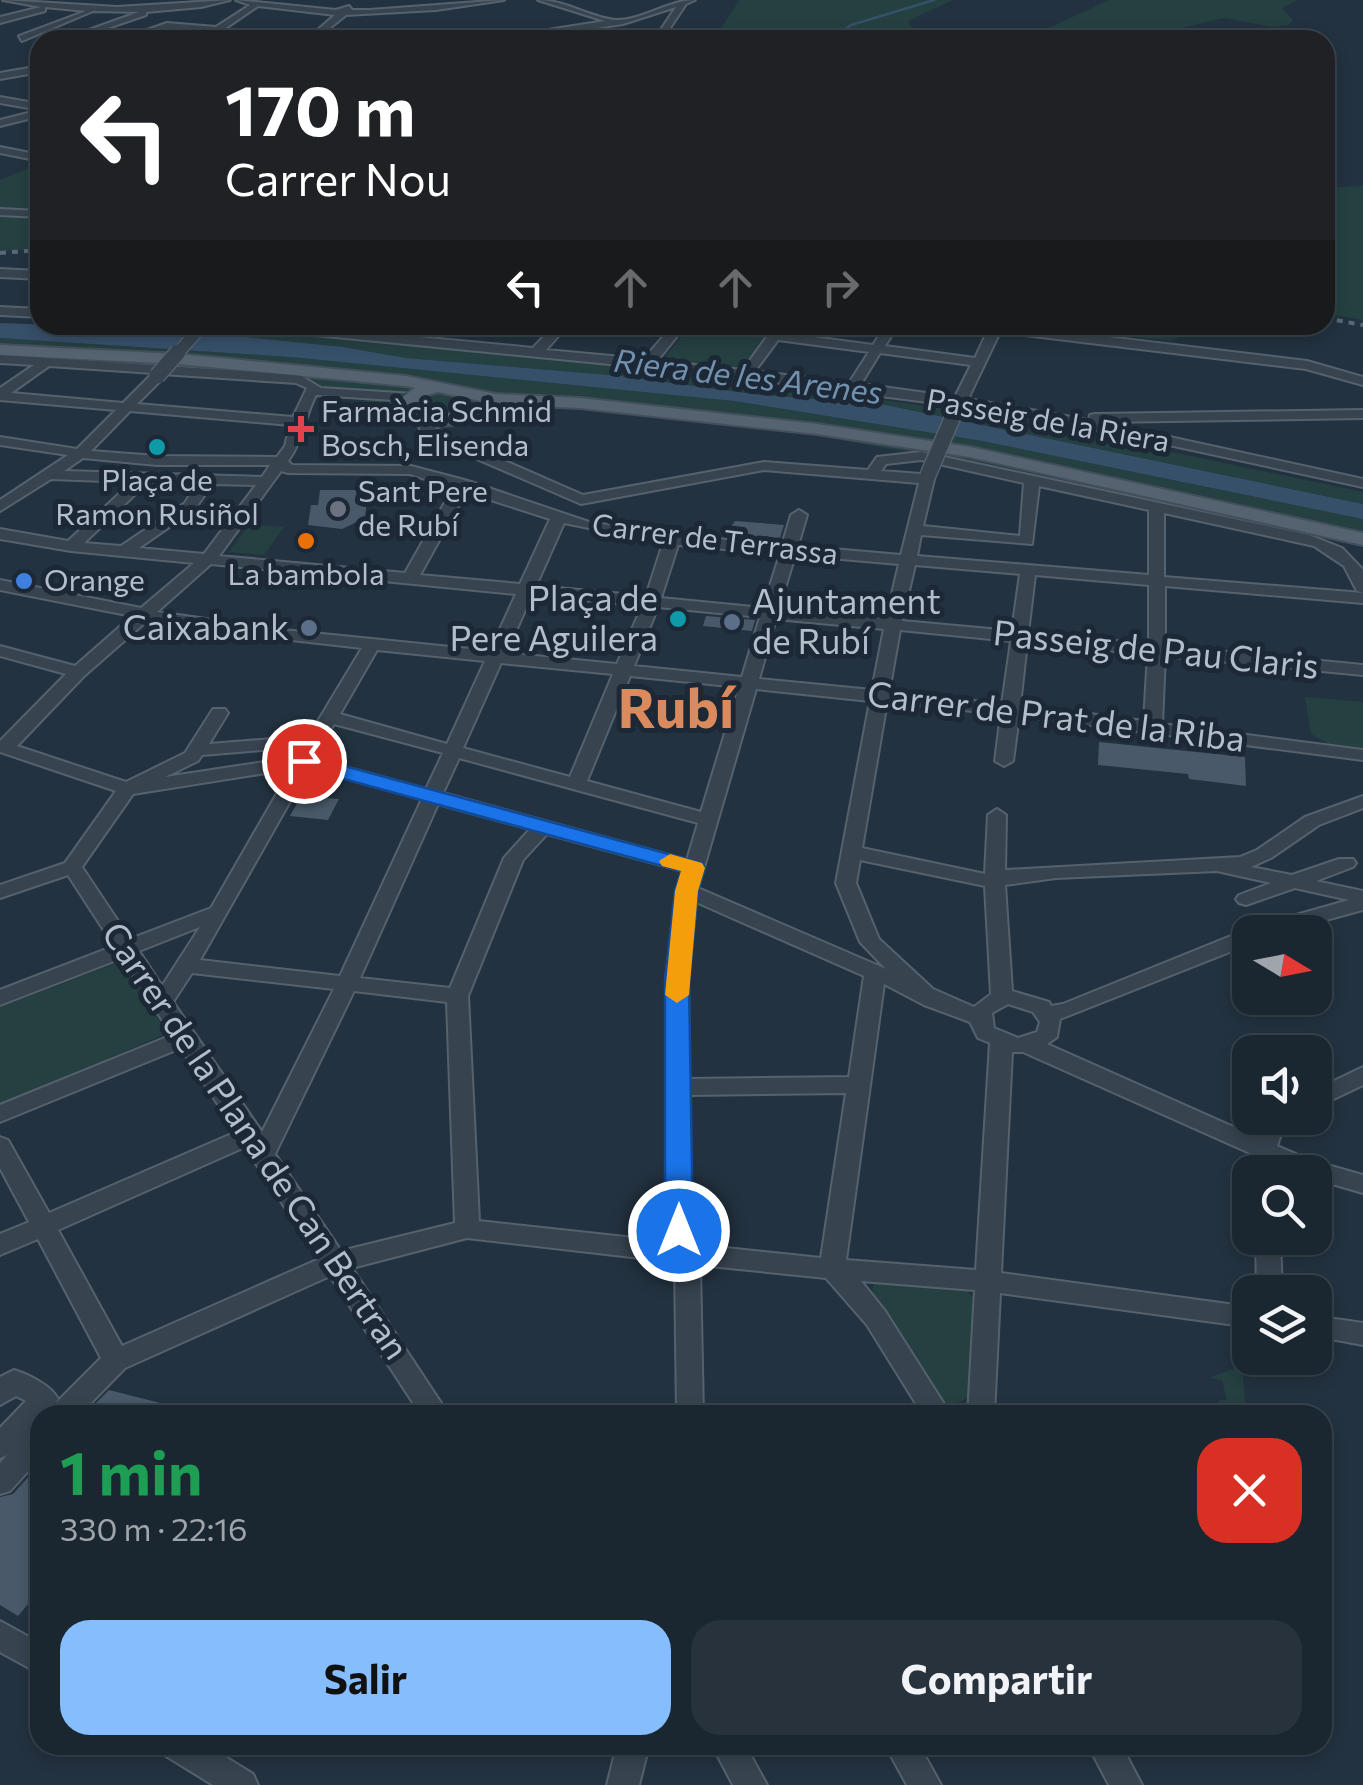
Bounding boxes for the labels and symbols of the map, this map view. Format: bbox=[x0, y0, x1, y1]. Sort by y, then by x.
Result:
water label: Riera de les Arenes bbox=[612, 339, 885, 411]
street label: Passeig de la Riera bbox=[924, 379, 1173, 458]
place label: Farmàcia Schmid Bosch, Elisenda bbox=[321, 391, 552, 462]
marker: Farmàcia Schmid Bosch, Elisenda bbox=[290, 418, 312, 440]
marker: Plaça de Ramon Rusiñol bbox=[146, 436, 168, 458]
place label: Plaça de Ramon Rusiñol bbox=[55, 460, 259, 531]
place label: Sant Pere de Rubí bbox=[358, 471, 488, 542]
marker: Sant Pere de Rubí bbox=[327, 498, 349, 520]
street label: Carrer de Terrassa bbox=[590, 504, 840, 571]
marker: La bambola bbox=[295, 530, 317, 552]
place label: La bambola bbox=[227, 554, 385, 591]
place label: Orange bbox=[44, 560, 145, 597]
marker: Orange bbox=[13, 570, 35, 592]
place label: Plaça de Pere Aguilera bbox=[449, 575, 658, 658]
place label: Ajuntament de Rubí bbox=[752, 578, 941, 661]
place label: Caixabank bbox=[123, 604, 289, 647]
marker: Plaça de Pere Aguilera bbox=[667, 608, 689, 630]
street label: Passeig de Pau Claris bbox=[991, 609, 1321, 686]
marker: Ajuntament de Rubí bbox=[721, 611, 743, 633]
marker: Caixabank bbox=[298, 617, 320, 639]
street label: Carrer de Prat de la Riba bbox=[865, 670, 1247, 759]
district label: Rubí bbox=[618, 672, 737, 739]
pin bbox=[262, 719, 347, 804]
street label: Carrer de la Plana de Can Bertran bbox=[94, 913, 420, 1366]
north arrow bbox=[1232, 915, 1332, 1015]
position arrow bbox=[627, 1179, 731, 1283]

